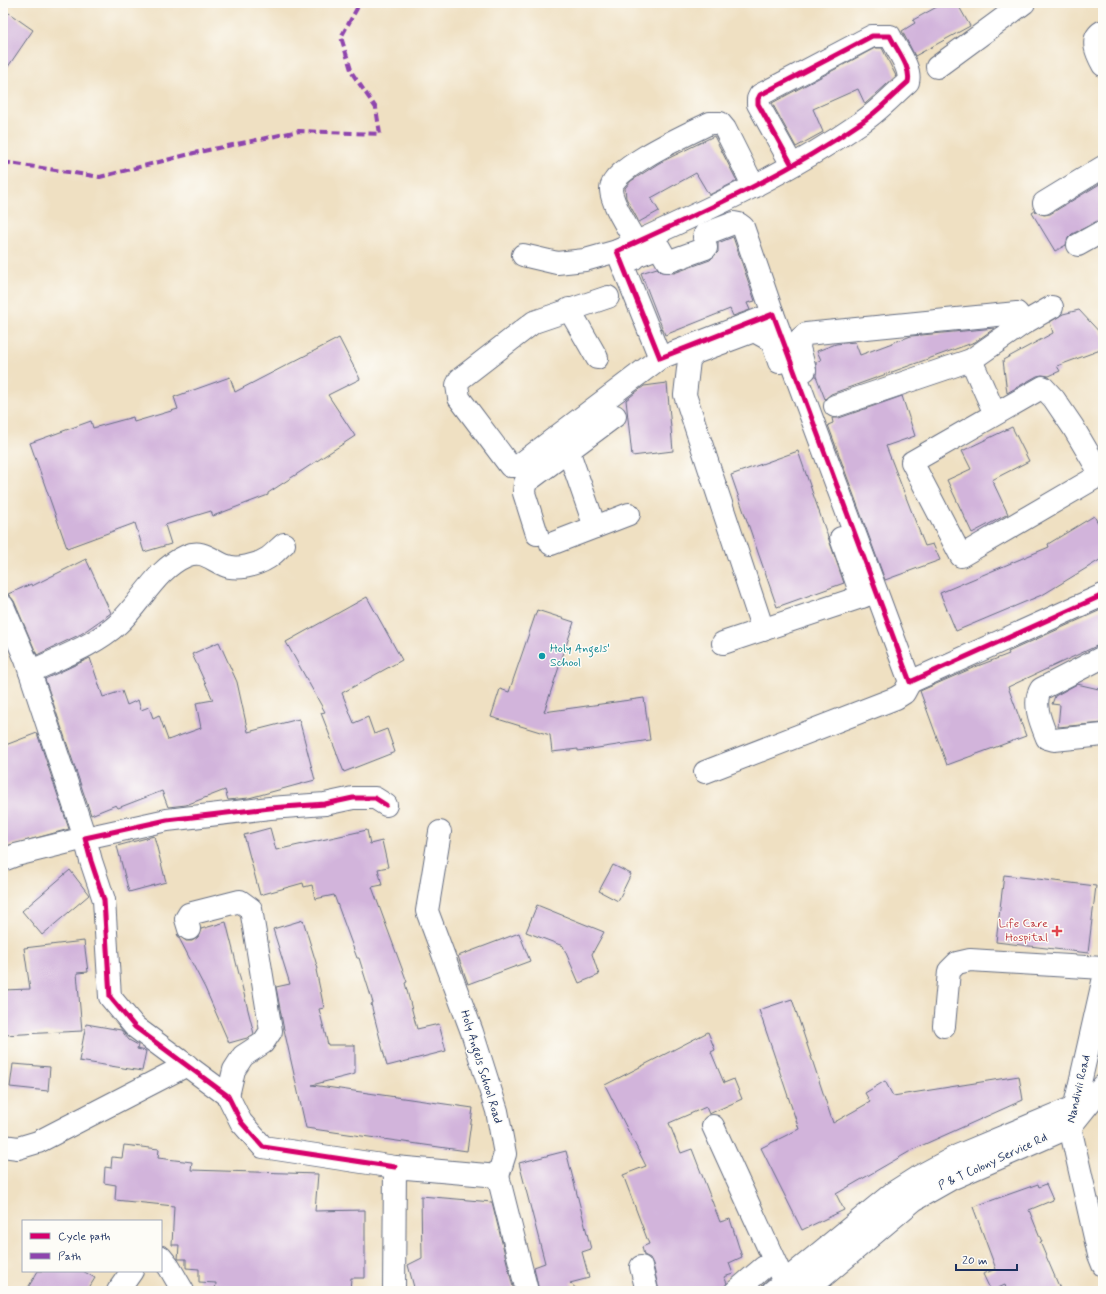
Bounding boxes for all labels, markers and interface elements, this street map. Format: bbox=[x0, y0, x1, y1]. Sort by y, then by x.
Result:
place label: Holy Angels' School bbox=[550, 641, 610, 671]
marker: Holy Angels' School bbox=[537, 651, 547, 661]
place label: Life Care Hospital bbox=[998, 916, 1048, 946]
marker: Life Care Hospital bbox=[1051, 925, 1063, 937]
street label: Holy Angels School Road bbox=[455, 1008, 506, 1126]
street label: Nandivii Road bbox=[1063, 1053, 1095, 1125]
street label: P & T Colony Service Rd bbox=[936, 1130, 1050, 1194]
legend bbox=[22, 1220, 162, 1272]
text: Cycle path bbox=[58, 1229, 110, 1245]
scale bar bbox=[956, 1246, 1017, 1272]
text: Path bbox=[58, 1249, 81, 1265]
text: 20 m bbox=[962, 1253, 988, 1269]

